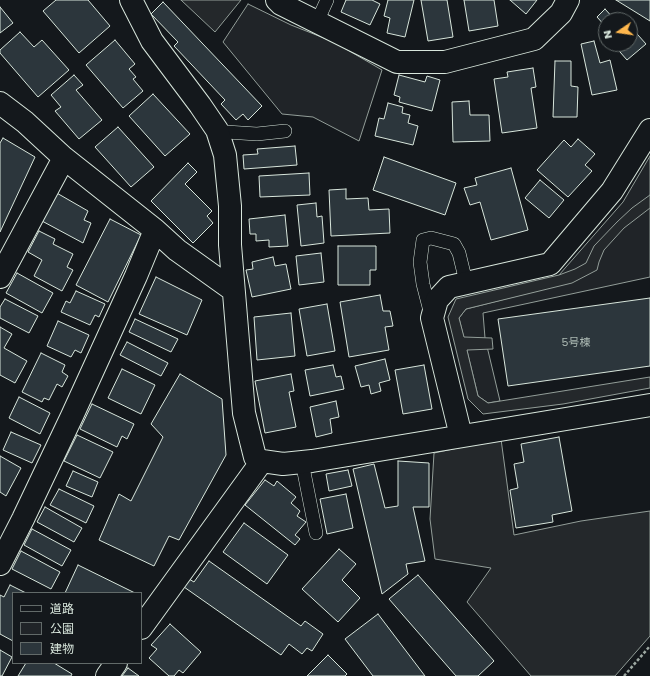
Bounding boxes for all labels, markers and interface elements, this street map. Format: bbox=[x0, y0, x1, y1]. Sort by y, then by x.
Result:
north arrow bbox=[598, 12, 638, 52]
text: N bbox=[599, 29, 616, 40]
house number: 5号棟 bbox=[562, 336, 590, 350]
legend bbox=[12, 592, 142, 664]
text: 道路 bbox=[50, 600, 74, 617]
text: 公園 bbox=[50, 620, 74, 637]
text: 建物 bbox=[50, 640, 74, 657]

